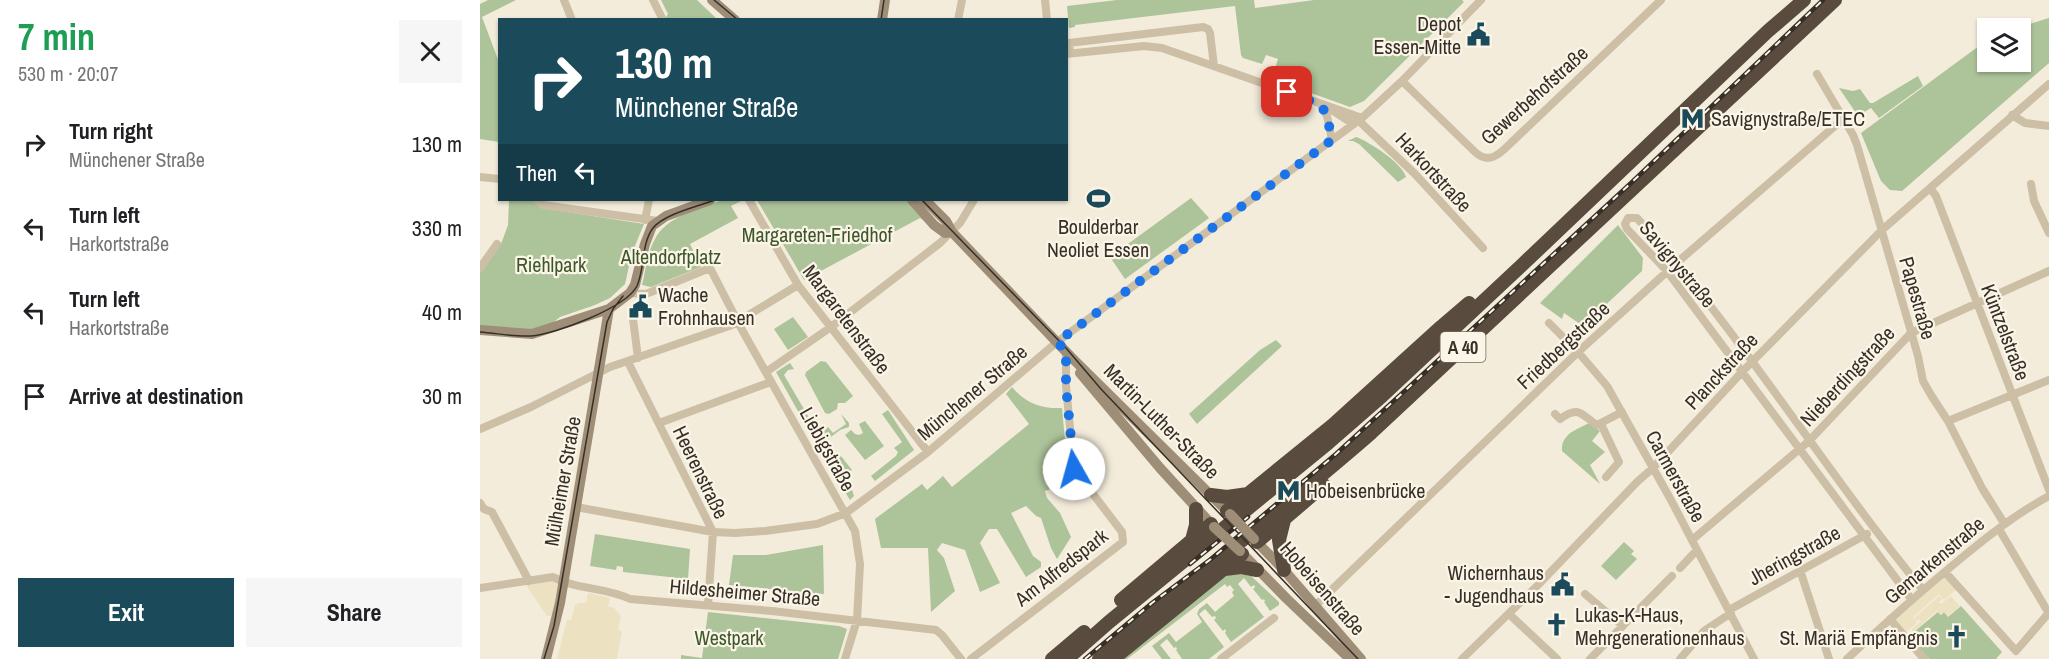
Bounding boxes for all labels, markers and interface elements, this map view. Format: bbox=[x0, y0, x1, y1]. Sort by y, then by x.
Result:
place label: Depot Essen-Mitte bbox=[1374, 10, 1461, 60]
text: 7 min bbox=[18, 13, 95, 61]
map controls bbox=[1977, 18, 2031, 72]
button: layers bbox=[1977, 18, 2031, 72]
button: close bbox=[399, 20, 462, 83]
public building icon: Depot Essen-Mitte bbox=[1466, 21, 1492, 47]
text: 130 m bbox=[615, 35, 713, 91]
street label: Gewerbehofstraße bbox=[1474, 40, 1594, 150]
icon: right bbox=[516, 42, 594, 120]
text: 530 m · 20:07 bbox=[18, 60, 118, 87]
pin bbox=[1261, 66, 1312, 117]
icon: arrive bbox=[1270, 75, 1303, 108]
text: Münchener Straße bbox=[615, 89, 798, 125]
metro station icon: Savignystraße/ETEC bbox=[1680, 105, 1706, 131]
place label: Savignystraße/ETEC bbox=[1711, 105, 1865, 132]
text: Turn right bbox=[69, 116, 153, 146]
street label: Harkortstraße bbox=[1390, 126, 1478, 218]
icon: right bbox=[18, 128, 51, 161]
text: 130 m bbox=[412, 129, 462, 159]
text: Münchener Straße bbox=[69, 146, 205, 173]
icon: left bbox=[569, 156, 602, 189]
text: Then bbox=[516, 158, 557, 188]
sports icon: Boulderbar Neoliet Essen bbox=[1085, 185, 1111, 211]
text: Turn left bbox=[69, 200, 140, 230]
icon: left bbox=[18, 212, 51, 245]
text: 330 m bbox=[412, 213, 462, 243]
place label: Boulderbar Neoliet Essen bbox=[1047, 213, 1149, 263]
street label: Savignystraße bbox=[1634, 215, 1722, 313]
park label: Margareten-Friedhof bbox=[742, 221, 893, 248]
text: Harkortstraße bbox=[69, 230, 169, 257]
park label: Altendorfplatz bbox=[620, 243, 721, 270]
park label: Riehlpark bbox=[516, 251, 587, 278]
street label: Papestraße bbox=[1893, 254, 1943, 342]
street label: Margaretenstraße bbox=[797, 259, 897, 379]
street label: Küntzelstraße bbox=[1975, 280, 2037, 384]
place label: Wache Frohnhausen bbox=[658, 281, 755, 331]
text: Turn left bbox=[69, 284, 140, 314]
public building icon: Wache Frohnhausen bbox=[627, 293, 653, 319]
street label: Friedbergstraße bbox=[1511, 295, 1615, 395]
icon: left bbox=[18, 296, 51, 329]
text: 40 m bbox=[422, 297, 462, 327]
text: Harkortstraße bbox=[69, 314, 169, 341]
street label: Nieberdingstraße bbox=[1794, 320, 1900, 432]
street label: Planckstraße bbox=[1678, 327, 1764, 415]
road number: A 40 bbox=[1440, 332, 1486, 362]
street label: Münchener Straße bbox=[911, 338, 1033, 446]
street label: Martin-Luther-Straße bbox=[1098, 357, 1226, 485]
icon: arrive bbox=[18, 380, 51, 413]
text: Arrive at destination bbox=[69, 381, 243, 411]
text: 30 m bbox=[422, 381, 462, 411]
street label: Liebigstraße bbox=[794, 402, 862, 496]
street label: Mülheimer Straße bbox=[537, 414, 587, 548]
street label: Heerenstraße bbox=[667, 421, 735, 523]
street label: Carmerstraße bbox=[1640, 425, 1712, 527]
position arrow bbox=[1042, 437, 1106, 501]
metro station icon: Hobeisenbrücke bbox=[1275, 477, 1301, 503]
place label: Hobeisenbrücke bbox=[1306, 477, 1425, 504]
street label: Gemarkenstraße bbox=[1878, 510, 1990, 610]
street label: Jheringstraße bbox=[1743, 519, 1845, 591]
street label: Am Alfredspark bbox=[1008, 522, 1114, 612]
street label: Hobeisenstraße bbox=[1275, 535, 1371, 641]
place label: Wichernhaus - Jugendhaus bbox=[1445, 559, 1544, 609]
public building icon: Wichernhaus - Jugendhaus bbox=[1549, 571, 1575, 597]
street label: Hildesheimer Straße bbox=[668, 572, 822, 612]
button: Exit bbox=[18, 578, 234, 647]
button: Share bbox=[246, 578, 462, 647]
place label: Lukas-K-Haus, Mehrgenerationenhaus bbox=[1575, 601, 1745, 651]
church icon: Lukas-K-Haus, Mehrgenerationenhaus bbox=[1544, 612, 1570, 638]
park label: Westpark bbox=[695, 624, 764, 651]
place label: St. Mariä Empfängnis bbox=[1779, 624, 1938, 651]
church icon: St. Mariä Empfängnis bbox=[1943, 624, 1969, 650]

